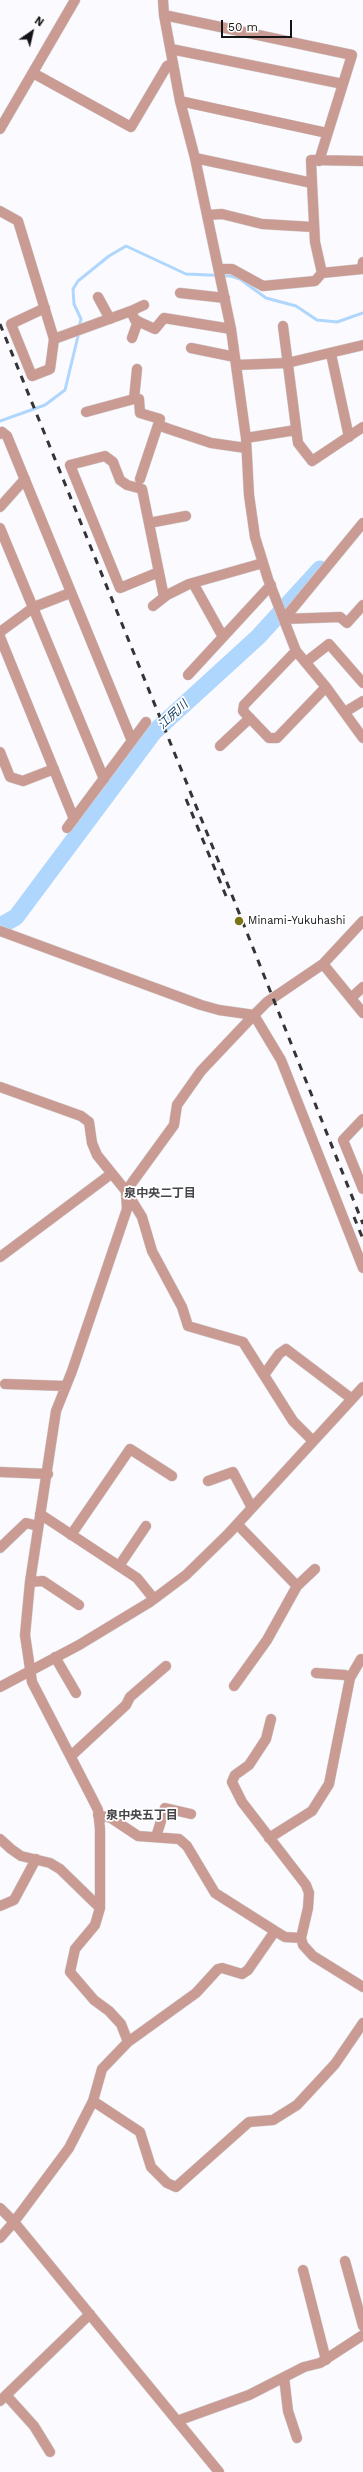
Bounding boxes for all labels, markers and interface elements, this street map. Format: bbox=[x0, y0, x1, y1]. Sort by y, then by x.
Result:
north arrow bbox=[12, 12, 52, 52]
scale bar bbox=[223, 12, 294, 38]
text: N bbox=[32, 14, 46, 29]
text: 50 m bbox=[228, 20, 258, 34]
water label: 江尻川 bbox=[155, 697, 191, 733]
place label: Minami-Yukuhashi bbox=[248, 914, 346, 928]
marker: Minami-Yukuhashi bbox=[233, 915, 245, 927]
district label: 泉中央二丁目 bbox=[124, 1186, 196, 1200]
district label: 泉中央五丁目 bbox=[106, 1808, 178, 1822]

